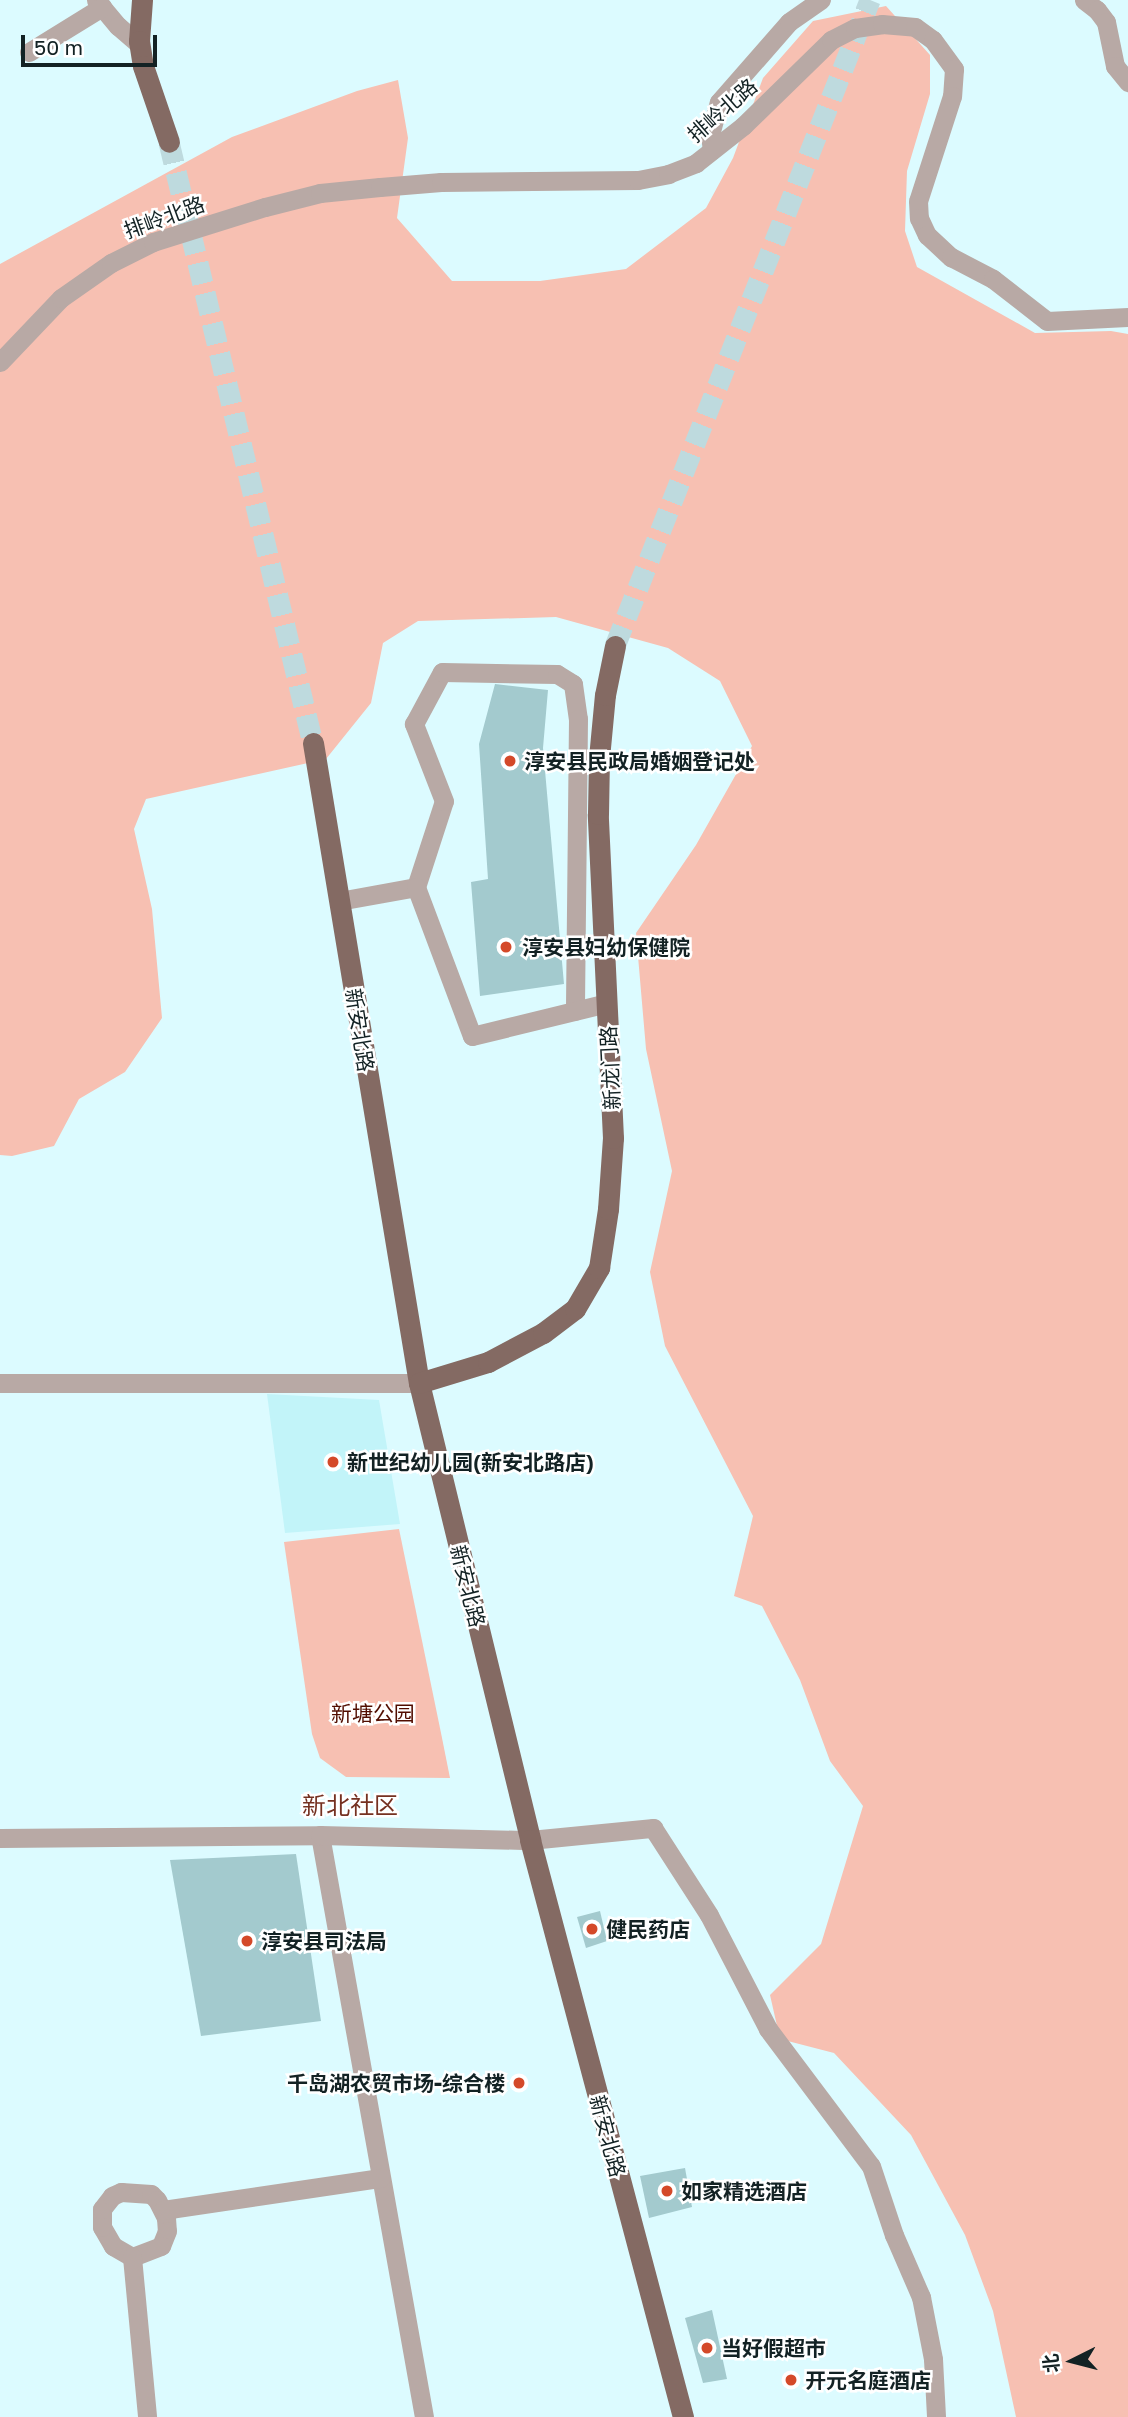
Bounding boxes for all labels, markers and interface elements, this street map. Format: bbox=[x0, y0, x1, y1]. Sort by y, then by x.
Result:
scale bar bbox=[24, 21, 161, 65]
text: 50 m bbox=[34, 34, 83, 60]
street label: 排岭北路 bbox=[682, 73, 762, 147]
street label: 排岭北路 bbox=[120, 191, 208, 243]
place label: 淳安县民政局婚姻登记处 bbox=[524, 748, 755, 774]
marker: 淳安县民政局婚姻登记处 bbox=[502, 753, 518, 769]
place label: 淳安县妇幼保健院 bbox=[522, 934, 690, 960]
marker: 淳安县妇幼保健院 bbox=[496, 937, 516, 957]
street label: 新安北路 bbox=[341, 987, 379, 1073]
street label: 新龙门路 bbox=[595, 1025, 625, 1111]
place label: 新世纪幼儿园(新安北路店) bbox=[347, 1449, 594, 1475]
marker: 新世纪幼儿园(新安北路店) bbox=[325, 1454, 341, 1470]
street label: 新安北路 bbox=[446, 1542, 490, 1630]
park label: 新塘公园 bbox=[331, 1700, 415, 1726]
district label: 新北社区 bbox=[302, 1791, 398, 1819]
place label: 健民药店 bbox=[606, 1916, 690, 1942]
marker: 健民药店 bbox=[584, 1921, 600, 1937]
place label: 淳安县司法局 bbox=[261, 1928, 387, 1954]
marker: 淳安县司法局 bbox=[239, 1933, 255, 1949]
place label: 千岛湖农贸市场-综合楼 bbox=[287, 2070, 505, 2096]
marker: 千岛湖农贸市场-综合楼 bbox=[511, 2075, 527, 2091]
street label: 新安北路 bbox=[585, 2092, 631, 2180]
place label: 如家精选酒店 bbox=[681, 2178, 807, 2204]
marker: 如家精选酒店 bbox=[659, 2183, 675, 2199]
north arrow bbox=[1037, 2326, 1107, 2396]
place label: 当好假超市 bbox=[721, 2335, 826, 2361]
marker: 当好假超市 bbox=[699, 2340, 715, 2356]
text: 北 bbox=[1038, 2353, 1063, 2374]
place label: 开元名庭酒店 bbox=[805, 2367, 931, 2393]
marker: 开元名庭酒店 bbox=[783, 2372, 799, 2388]

